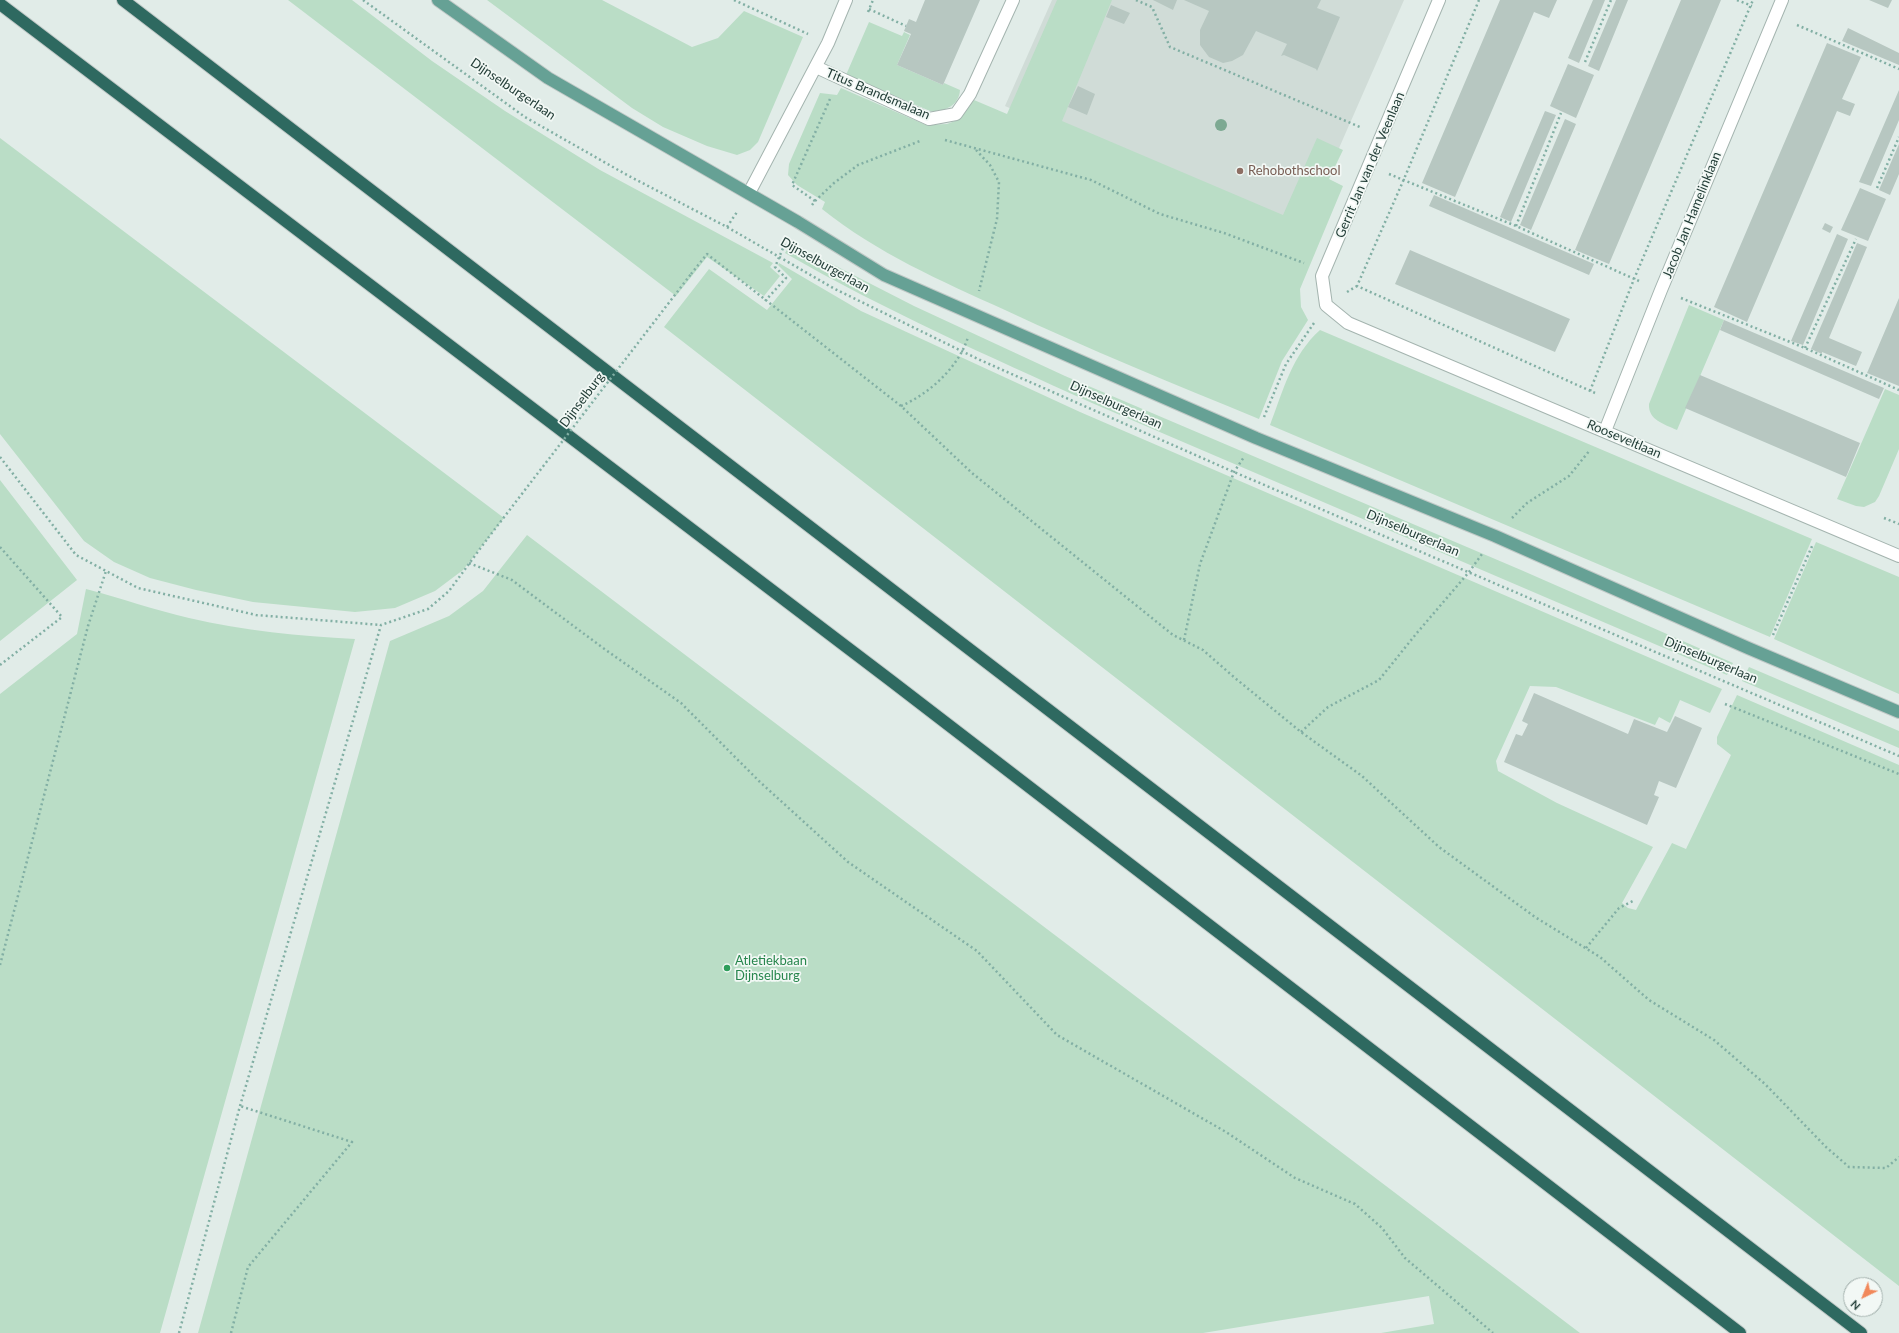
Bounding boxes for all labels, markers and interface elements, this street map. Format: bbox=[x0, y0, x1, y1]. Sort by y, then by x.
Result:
street label: Dijnselburgerlaan bbox=[467, 55, 559, 123]
street label: Titus Brandsmalaan bbox=[824, 65, 932, 123]
street label: Gerrit Jan van der Veenlaan bbox=[1332, 90, 1408, 240]
street label: Jacob Jan Hamelinklaan bbox=[1659, 149, 1725, 281]
place label: Rehobothschool bbox=[1248, 163, 1341, 179]
marker: Rehobothschool bbox=[1235, 166, 1245, 176]
street label: Dijnselburgerlaan bbox=[778, 234, 872, 296]
street label: Dijnselburg bbox=[556, 369, 608, 431]
street label: Dijnselburgerlaan bbox=[1067, 378, 1165, 432]
street label: Rooseveltlaan bbox=[1585, 416, 1663, 462]
street label: Dijnselburgerlaan bbox=[1364, 506, 1462, 560]
street label: Dijnselburgerlaan bbox=[1662, 633, 1760, 687]
place label: Atletiekbaan Dijnselburg bbox=[735, 953, 807, 984]
marker: Atletiekbaan Dijnselburg bbox=[722, 963, 732, 973]
north arrow bbox=[1843, 1277, 1883, 1317]
text: N bbox=[1848, 1298, 1863, 1313]

